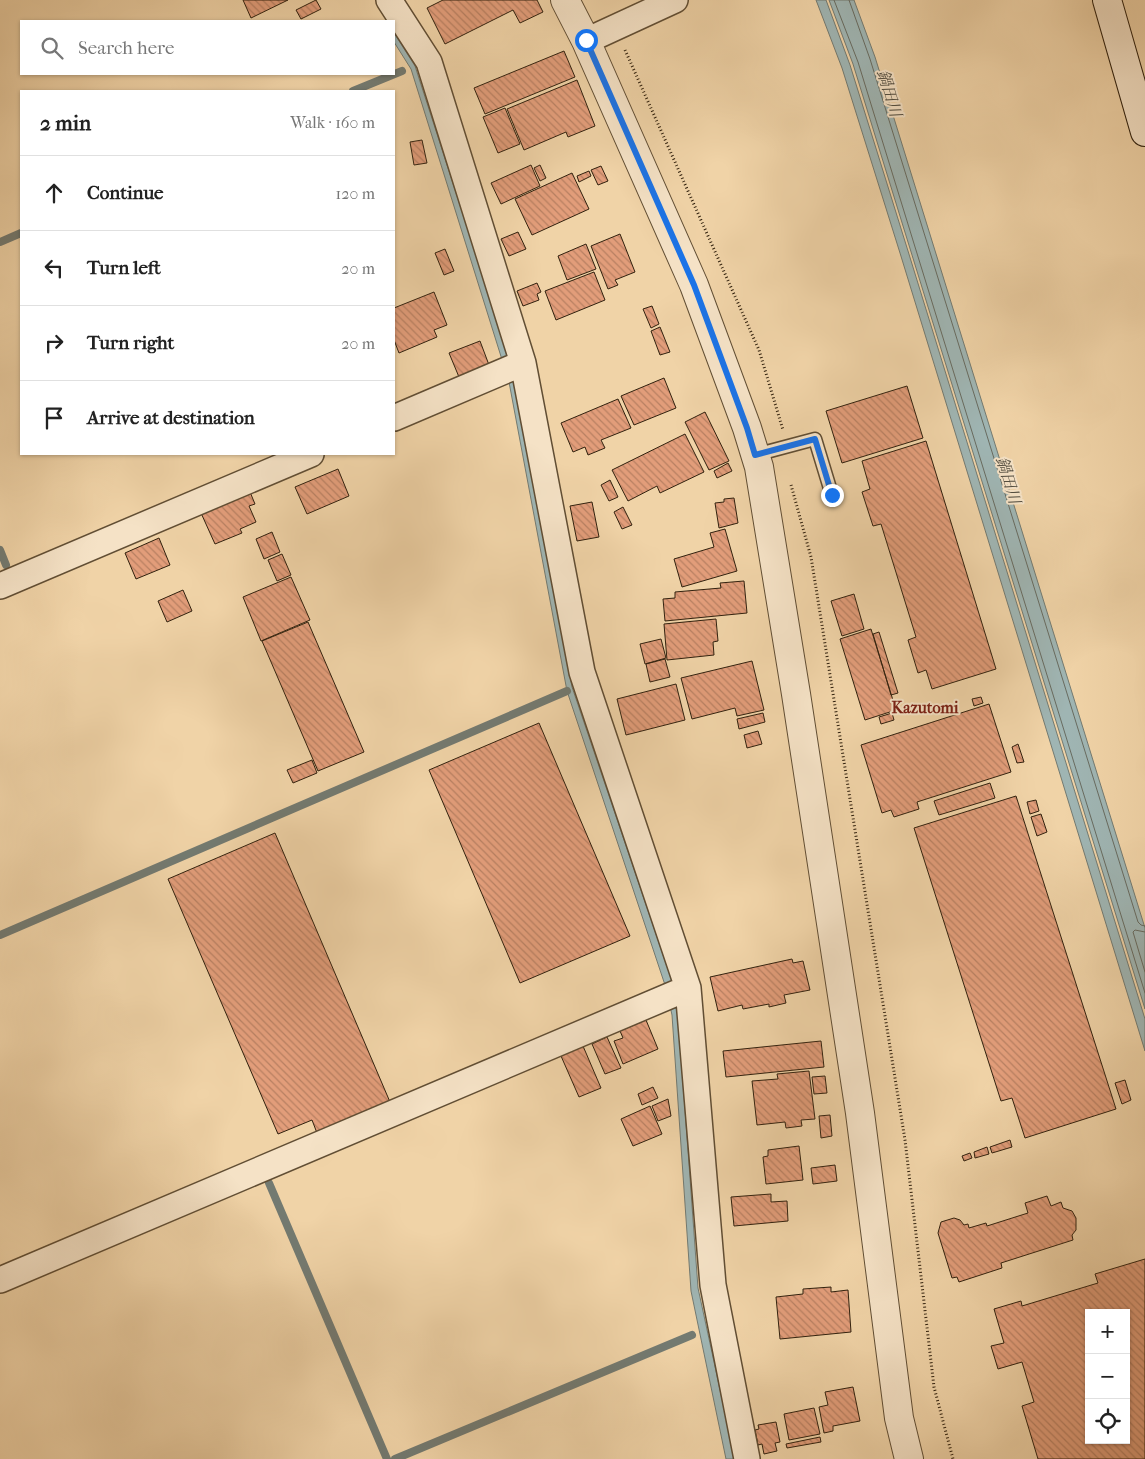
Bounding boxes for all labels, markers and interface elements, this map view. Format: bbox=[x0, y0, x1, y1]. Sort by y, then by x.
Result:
search box bbox=[20, 20, 395, 75]
route start bbox=[575, 29, 598, 52]
icon: search bbox=[38, 34, 66, 62]
text: Search here bbox=[78, 37, 174, 59]
water label: 鍋田川 bbox=[873, 67, 906, 121]
text: 2 min bbox=[40, 111, 91, 135]
text: Walk · 160 m bbox=[290, 113, 375, 132]
icon: ahead bbox=[40, 179, 68, 207]
text: Continue bbox=[87, 182, 163, 204]
text: 120 m bbox=[336, 184, 375, 203]
icon: left bbox=[40, 254, 68, 282]
text: Turn left bbox=[87, 257, 161, 279]
text: 20 m bbox=[341, 259, 375, 278]
icon: right bbox=[40, 329, 68, 357]
text: Turn right bbox=[87, 332, 174, 354]
text: 20 m bbox=[341, 334, 375, 353]
icon: arrive bbox=[40, 404, 68, 432]
text: Arrive at destination bbox=[87, 407, 255, 429]
water label: 鍋田川 bbox=[992, 454, 1025, 508]
route end bbox=[821, 484, 844, 507]
district label: Kazutomi bbox=[891, 698, 959, 717]
map controls bbox=[1085, 1309, 1130, 1444]
button: + bbox=[1085, 1309, 1130, 1354]
button: − bbox=[1085, 1354, 1130, 1399]
button: locate bbox=[1085, 1399, 1130, 1444]

